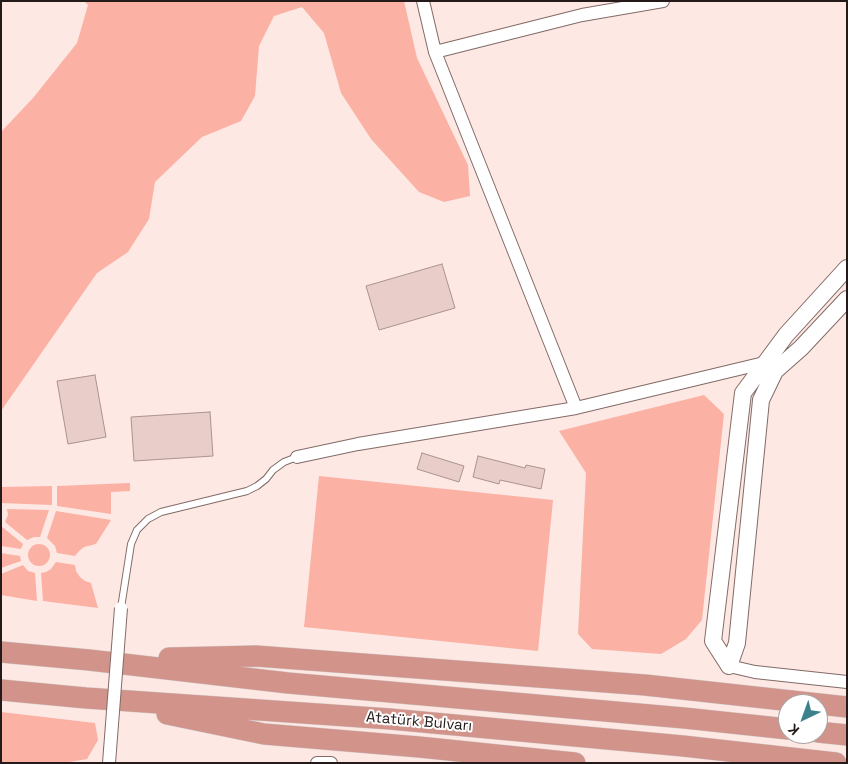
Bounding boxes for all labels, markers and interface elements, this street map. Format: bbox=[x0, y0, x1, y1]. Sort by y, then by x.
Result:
north arrow bbox=[778, 694, 828, 744]
street label: Atatürk Bulvarı bbox=[365, 708, 473, 736]
text: K bbox=[784, 720, 803, 739]

